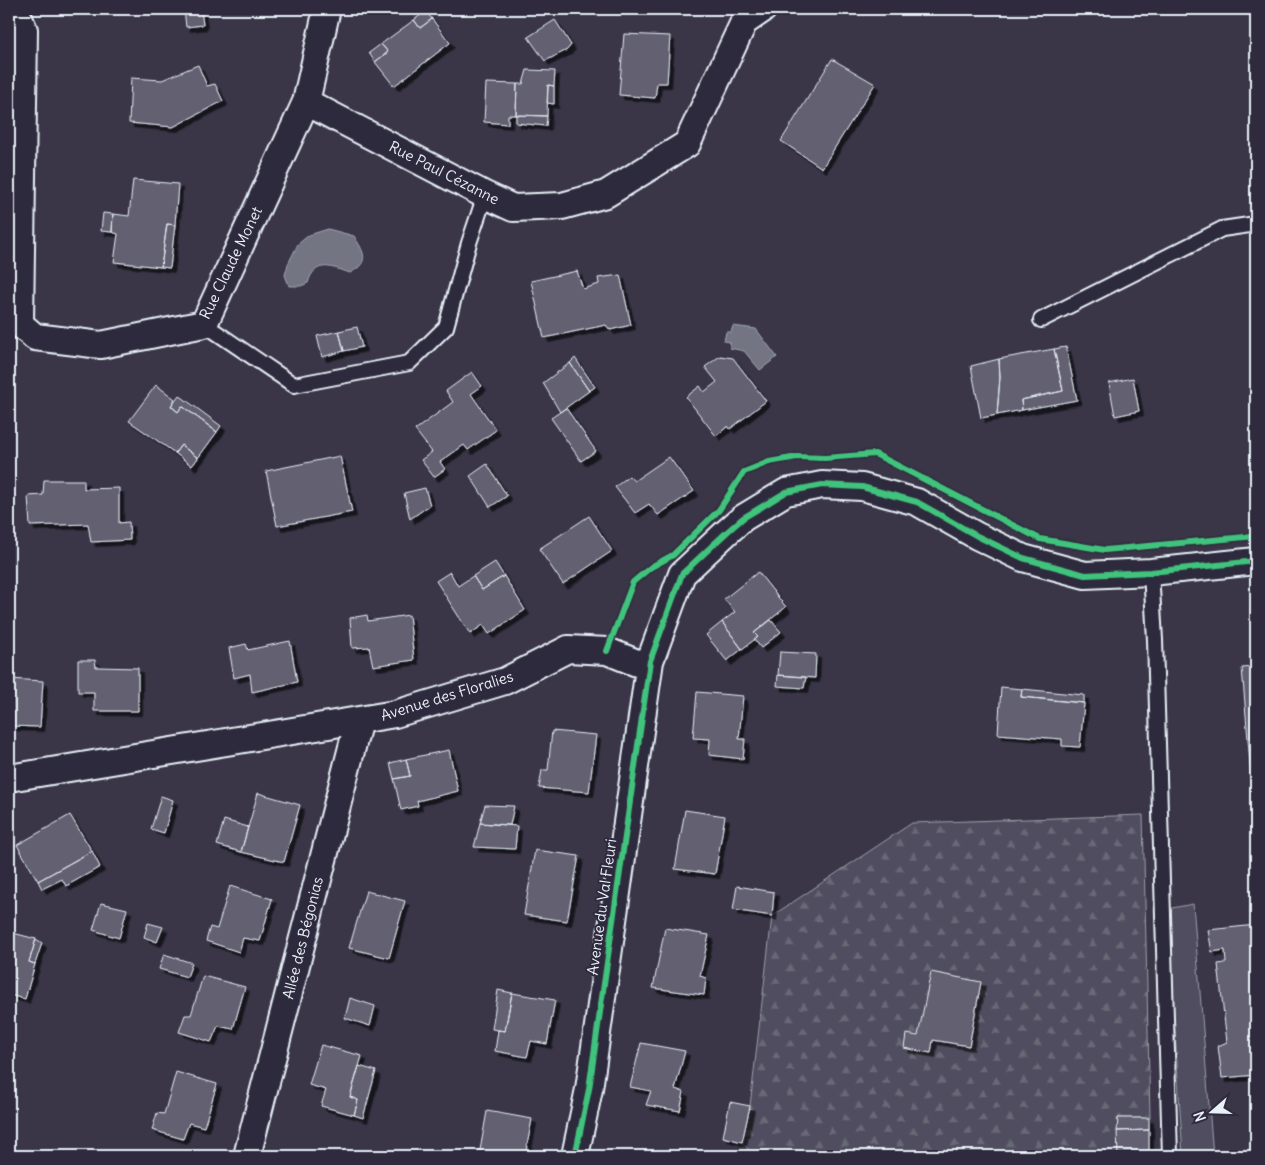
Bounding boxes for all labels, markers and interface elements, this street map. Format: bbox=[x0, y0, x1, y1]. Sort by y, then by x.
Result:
street label: Rue Paul Cézanne bbox=[386, 137, 503, 209]
street label: Rue Claude Monet bbox=[195, 203, 266, 322]
street label: Avenue des Floralies bbox=[378, 666, 516, 725]
street label: Avenue du Val Fleuri bbox=[583, 838, 620, 976]
street label: Allée des Bégonias bbox=[278, 875, 327, 1001]
north arrow bbox=[1188, 1088, 1238, 1138]
text: N bbox=[1190, 1109, 1210, 1124]

